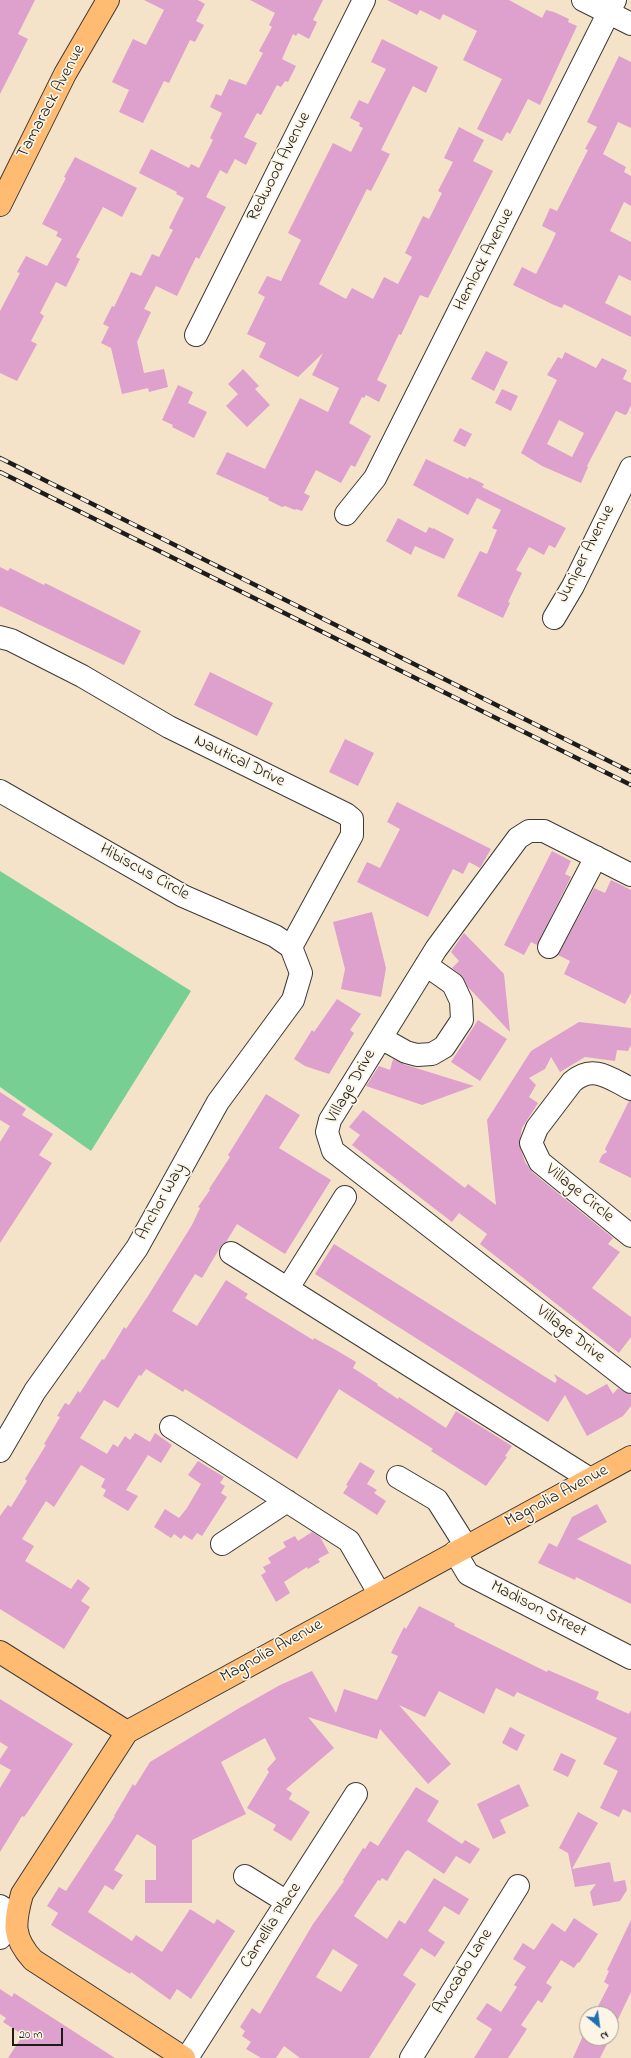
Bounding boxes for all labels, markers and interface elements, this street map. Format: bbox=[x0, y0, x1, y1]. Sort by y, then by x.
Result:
street label: Tamarack Avenue bbox=[13, 42, 91, 162]
street label: Redwood Avenue bbox=[244, 109, 316, 225]
street label: Hemlock Avenue bbox=[450, 205, 520, 315]
street label: Juniper Avenue bbox=[554, 502, 620, 606]
street label: Nautical Drive bbox=[190, 731, 288, 793]
street label: Hibiscus Circle bbox=[96, 840, 192, 906]
street label: Village Drive bbox=[323, 1046, 381, 1128]
street label: Anchor Way bbox=[133, 1160, 191, 1244]
street label: Village Circle bbox=[541, 1160, 617, 1228]
street label: Village Drive bbox=[531, 1302, 609, 1368]
street label: Magnolia Avenue bbox=[502, 1461, 612, 1533]
street label: Madison Street bbox=[487, 1577, 589, 1643]
street label: Magnolia Avenue bbox=[217, 1615, 327, 1689]
street label: Camellia Place bbox=[237, 1880, 307, 1972]
street label: Avocado Lane bbox=[430, 1926, 498, 2018]
north arrow bbox=[579, 2006, 619, 2046]
scale bar bbox=[14, 2020, 65, 2046]
text: 20 m bbox=[19, 2026, 42, 2044]
text: N bbox=[597, 2027, 611, 2044]

